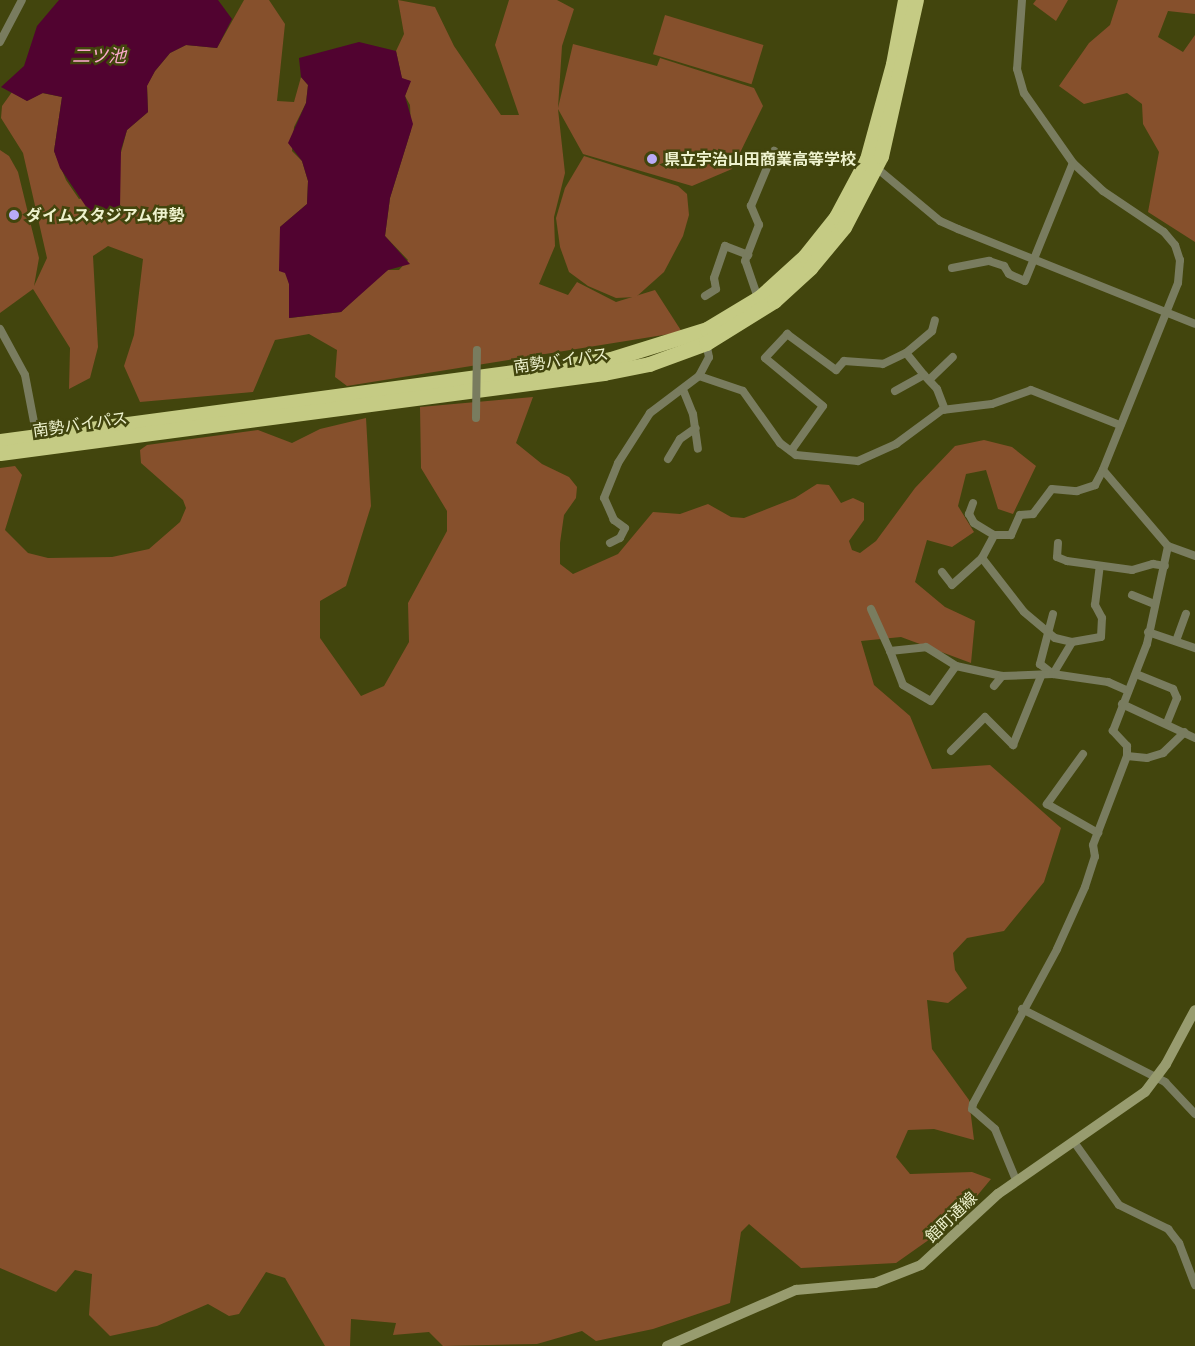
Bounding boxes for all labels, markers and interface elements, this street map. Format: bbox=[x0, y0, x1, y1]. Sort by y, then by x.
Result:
water label: 二ツ池 bbox=[72, 45, 126, 67]
place label: 県立宇治山田商業高等学校 bbox=[664, 149, 856, 169]
marker: 県立宇治山田商業高等学校 bbox=[645, 152, 659, 166]
place label: ダイムスタジアム伊勢 bbox=[26, 205, 186, 225]
marker: ダイムスタジアム伊勢 bbox=[7, 208, 21, 222]
street label: 南勢バイパス bbox=[512, 344, 610, 376]
street label: 南勢バイパス bbox=[31, 408, 129, 440]
street label: 館町通線 bbox=[921, 1188, 981, 1246]

